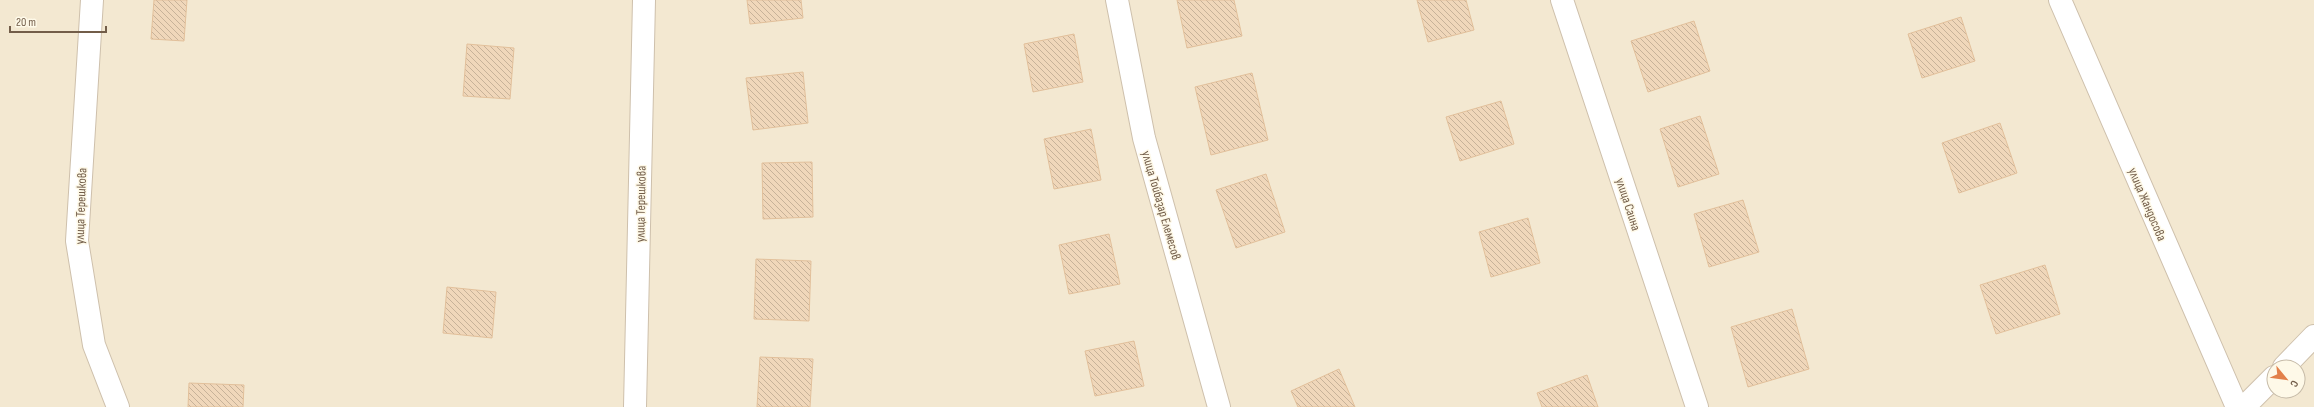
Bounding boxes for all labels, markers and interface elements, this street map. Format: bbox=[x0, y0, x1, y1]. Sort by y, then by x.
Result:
scale bar bbox=[10, 8, 106, 34]
text: 20 m bbox=[16, 15, 36, 30]
street label: улица Тойбазар Елемесов bbox=[1138, 149, 1184, 262]
street label: улица Жандосова bbox=[2124, 165, 2170, 243]
street label: улица Терешкова bbox=[632, 166, 650, 242]
street label: улица Терешкова bbox=[72, 168, 90, 245]
street label: улица Саина bbox=[1612, 176, 1644, 233]
north arrow bbox=[2266, 359, 2306, 399]
text: С bbox=[2287, 378, 2301, 390]

